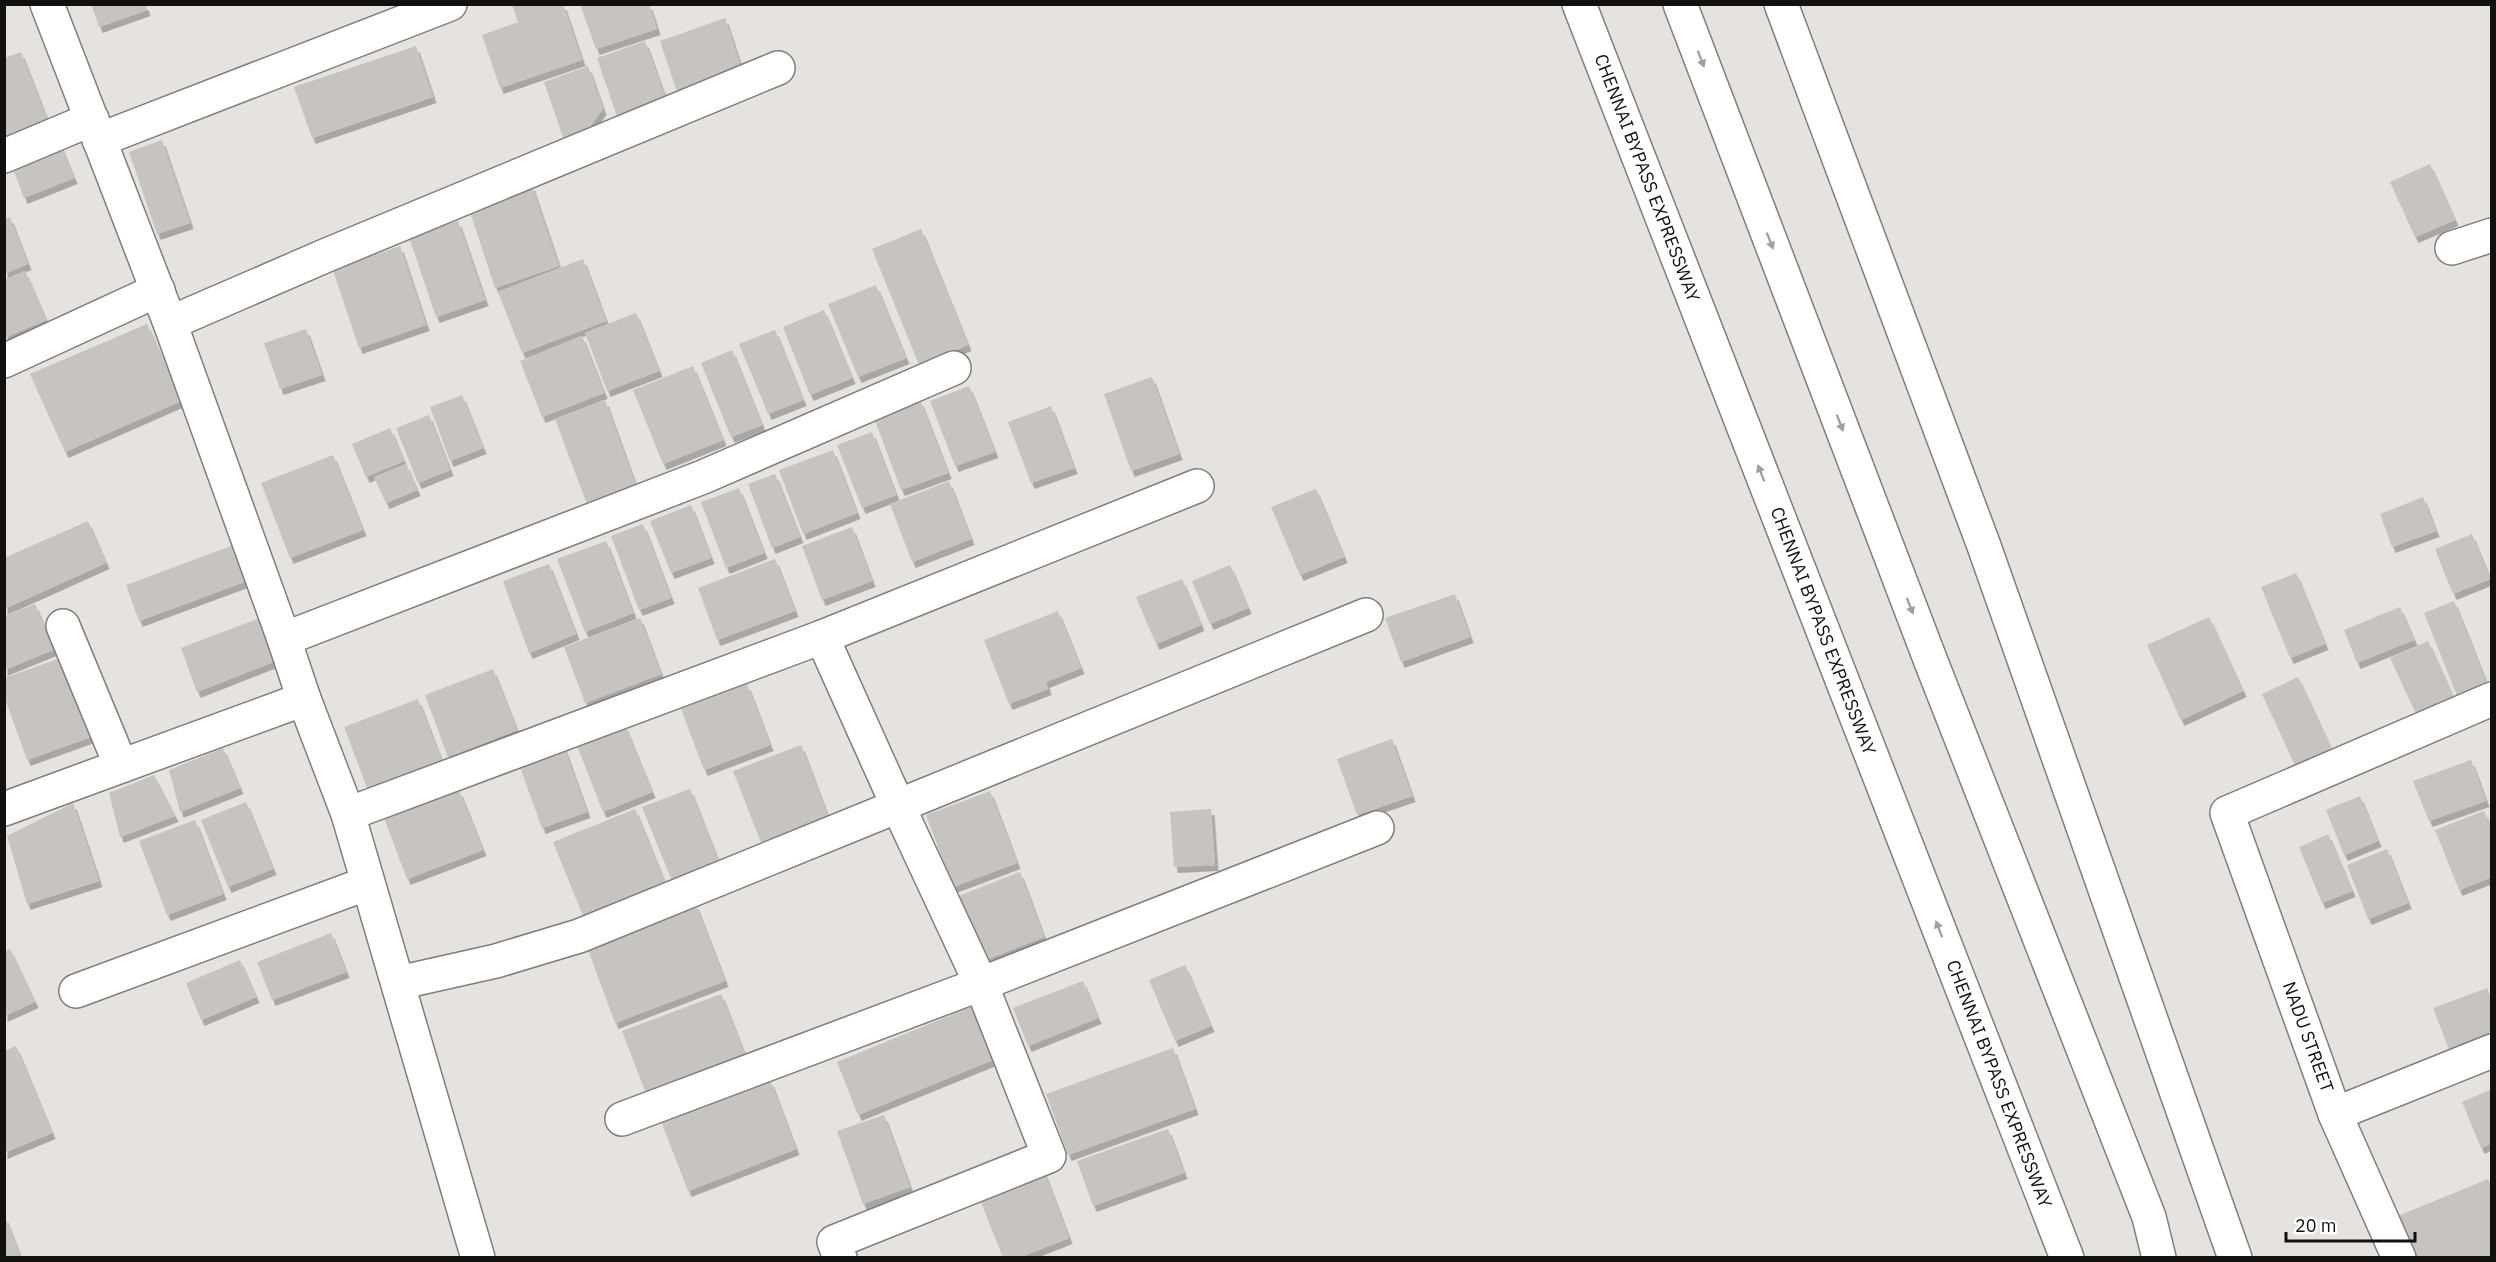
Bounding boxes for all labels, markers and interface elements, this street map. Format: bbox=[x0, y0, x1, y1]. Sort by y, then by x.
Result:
one-way arrow bbox=[1696, 50, 1706, 68]
street label: CHENNAI BYPASS EXPRESSWAY bbox=[1589, 51, 1706, 305]
one-way arrow bbox=[1766, 232, 1776, 250]
one-way arrow bbox=[1835, 415, 1845, 433]
one-way arrow bbox=[1756, 464, 1766, 482]
street label: CHENNAI BYPASS EXPRESSWAY bbox=[1765, 504, 1882, 758]
one-way arrow bbox=[1905, 597, 1915, 615]
one-way arrow bbox=[1934, 920, 1943, 938]
street label: CHENNAI BYPASS EXPRESSWAY bbox=[1941, 957, 2058, 1211]
street label: NADU STREET bbox=[2278, 978, 2339, 1095]
scale bar bbox=[2286, 1205, 2415, 1243]
text: 20 m bbox=[2295, 1214, 2337, 1237]

